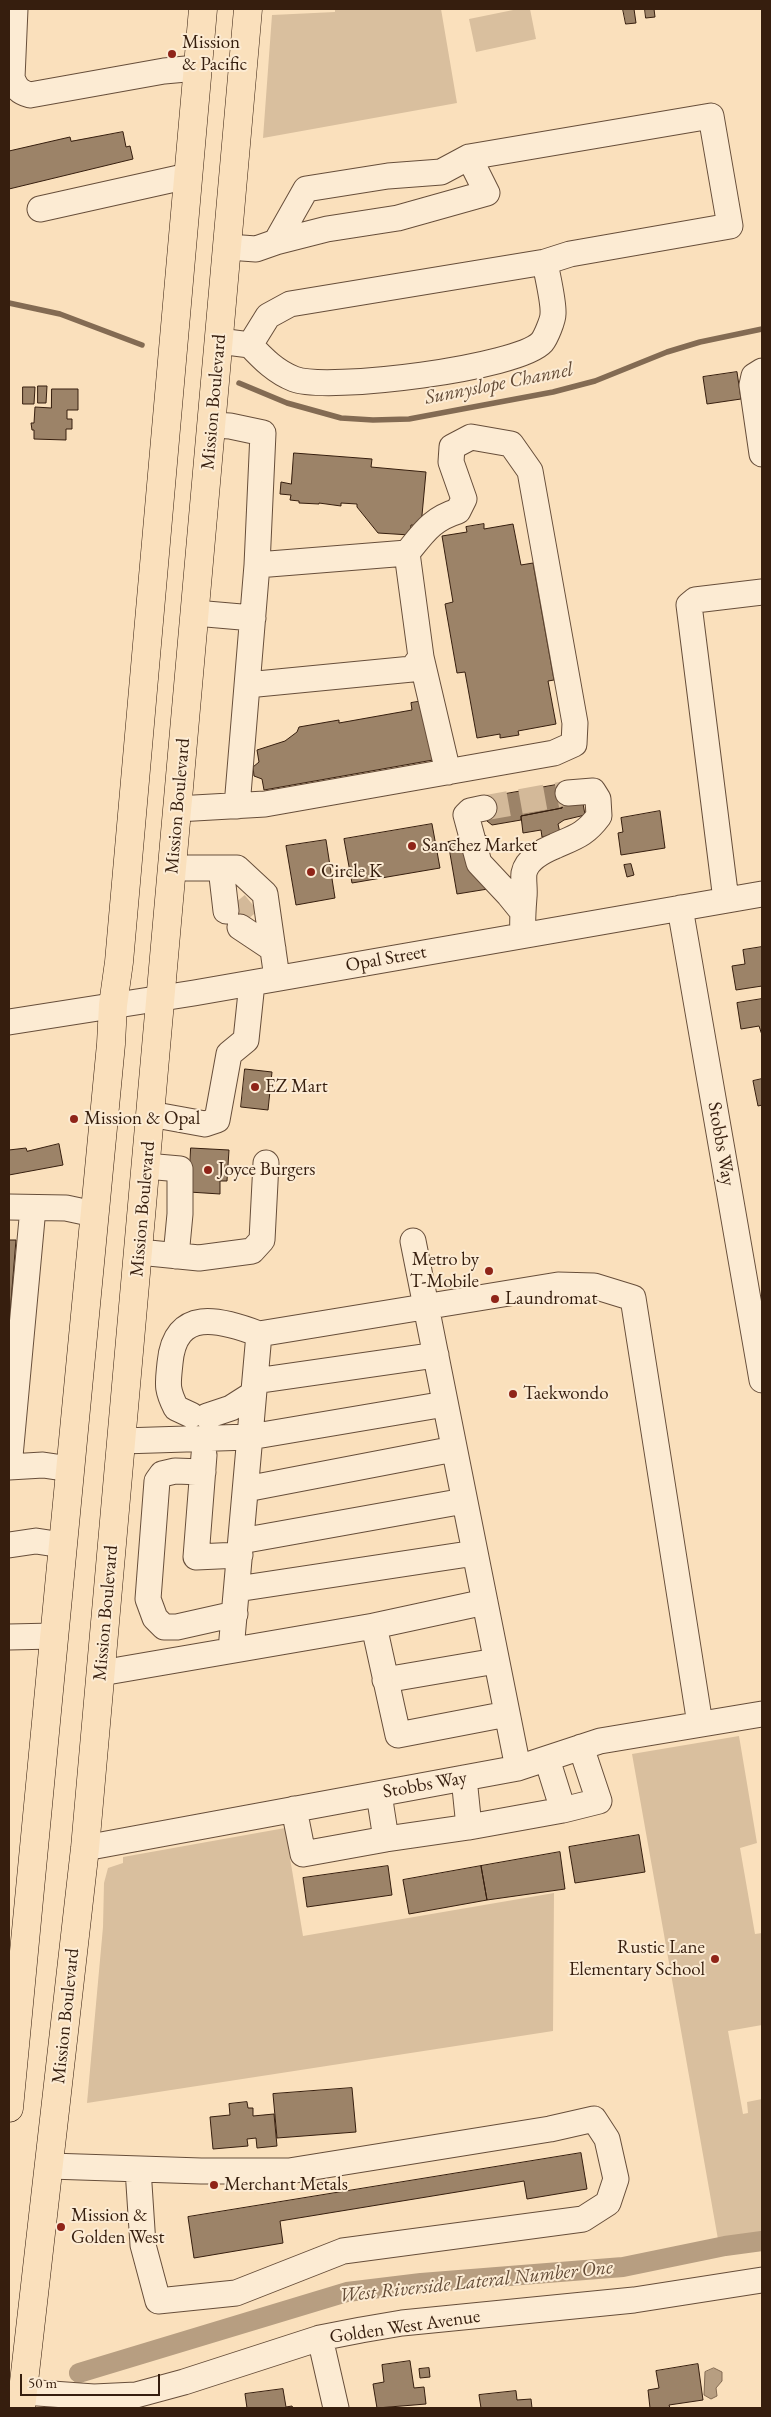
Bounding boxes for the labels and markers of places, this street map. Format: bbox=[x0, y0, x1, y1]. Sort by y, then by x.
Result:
place label: Mission & Pacific bbox=[182, 32, 247, 76]
marker: Mission & Pacific bbox=[166, 48, 178, 60]
place label: Sanchez Market bbox=[422, 835, 537, 857]
marker: Sanchez Market bbox=[406, 840, 418, 852]
place label: Circle K bbox=[321, 861, 382, 883]
marker: Circle K bbox=[305, 866, 317, 878]
place label: EZ Mart bbox=[265, 1076, 328, 1098]
marker: EZ Mart bbox=[249, 1081, 261, 1093]
place label: Mission & Opal bbox=[84, 1108, 200, 1130]
marker: Mission & Opal bbox=[68, 1113, 80, 1125]
place label: Joyce Burgers bbox=[218, 1159, 315, 1181]
marker: Joyce Burgers bbox=[202, 1164, 214, 1176]
place label: Metro by T-Mobile bbox=[410, 1249, 479, 1293]
marker: Metro by T-Mobile bbox=[483, 1265, 495, 1277]
place label: Laundromat bbox=[505, 1288, 597, 1310]
marker: Laundromat bbox=[489, 1293, 501, 1305]
place label: Taekwondo bbox=[523, 1383, 609, 1405]
marker: Taekwondo bbox=[507, 1388, 519, 1400]
place label: Rustic Lane Elementary School bbox=[569, 1937, 705, 1981]
marker: Rustic Lane Elementary School bbox=[709, 1953, 721, 1965]
place label: Merchant Metals bbox=[224, 2174, 348, 2196]
marker: Merchant Metals bbox=[208, 2179, 220, 2191]
place label: Mission & Golden West bbox=[71, 2205, 164, 2249]
marker: Mission & Golden West bbox=[55, 2221, 67, 2233]

